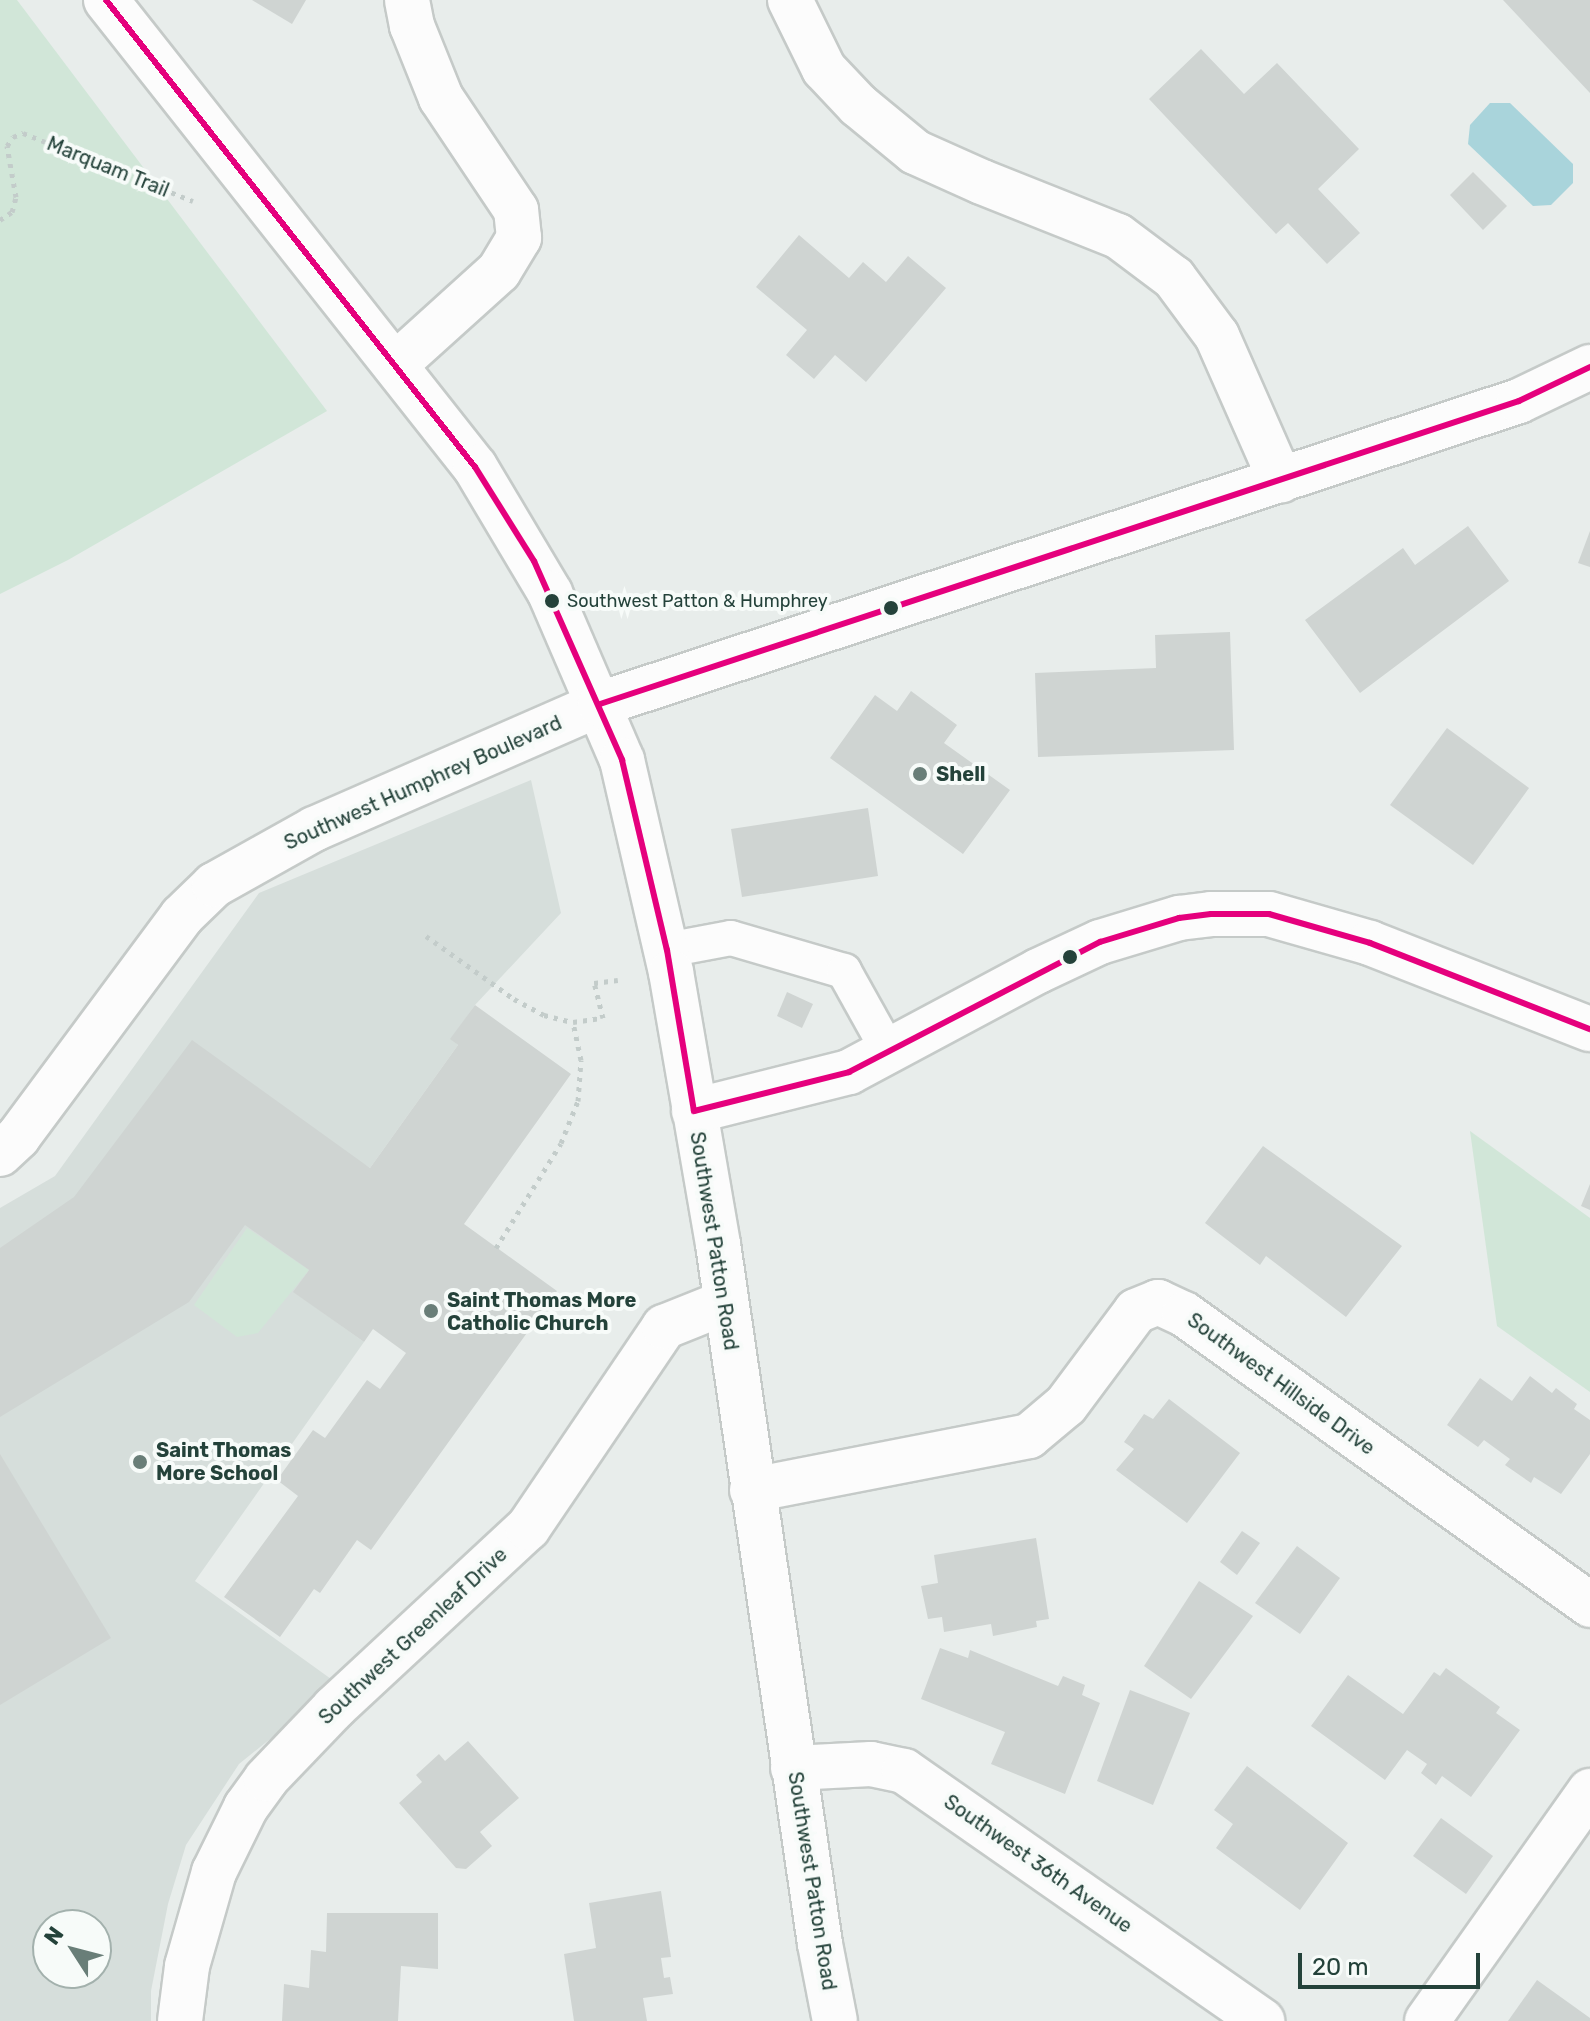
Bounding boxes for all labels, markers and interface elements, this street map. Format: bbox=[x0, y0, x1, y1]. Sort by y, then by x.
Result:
street label: Marquam Trail bbox=[43, 132, 173, 202]
place label: Southwest Patton & Humphrey bbox=[567, 590, 828, 612]
marker: Southwest Patton & Humphrey bbox=[544, 593, 560, 609]
unlabelled marker bbox=[883, 600, 899, 616]
street label: Southwest Humphrey Boulevard bbox=[280, 711, 566, 855]
place label: Shell bbox=[936, 762, 986, 786]
marker: Shell bbox=[911, 765, 929, 783]
unlabelled marker bbox=[1062, 949, 1078, 965]
street label: Southwest Patton Road bbox=[685, 1130, 743, 1352]
place label: Saint Thomas More Catholic Church bbox=[447, 1288, 637, 1335]
marker: Saint Thomas More Catholic Church bbox=[422, 1302, 440, 1320]
street label: Southwest Hillside Drive bbox=[1183, 1308, 1379, 1460]
place label: Saint Thomas More School bbox=[156, 1438, 292, 1485]
marker: Saint Thomas More School bbox=[131, 1453, 149, 1471]
street label: Southwest Greenleaf Drive bbox=[314, 1542, 512, 1730]
street label: Southwest Patton Road bbox=[783, 1770, 841, 1992]
street label: Southwest 36th Avenue bbox=[939, 1790, 1137, 1938]
north arrow bbox=[32, 1909, 112, 1989]
text: N bbox=[38, 1921, 69, 1950]
scale bar bbox=[1302, 1937, 1484, 1987]
text: 20 m bbox=[1312, 1953, 1369, 1981]

